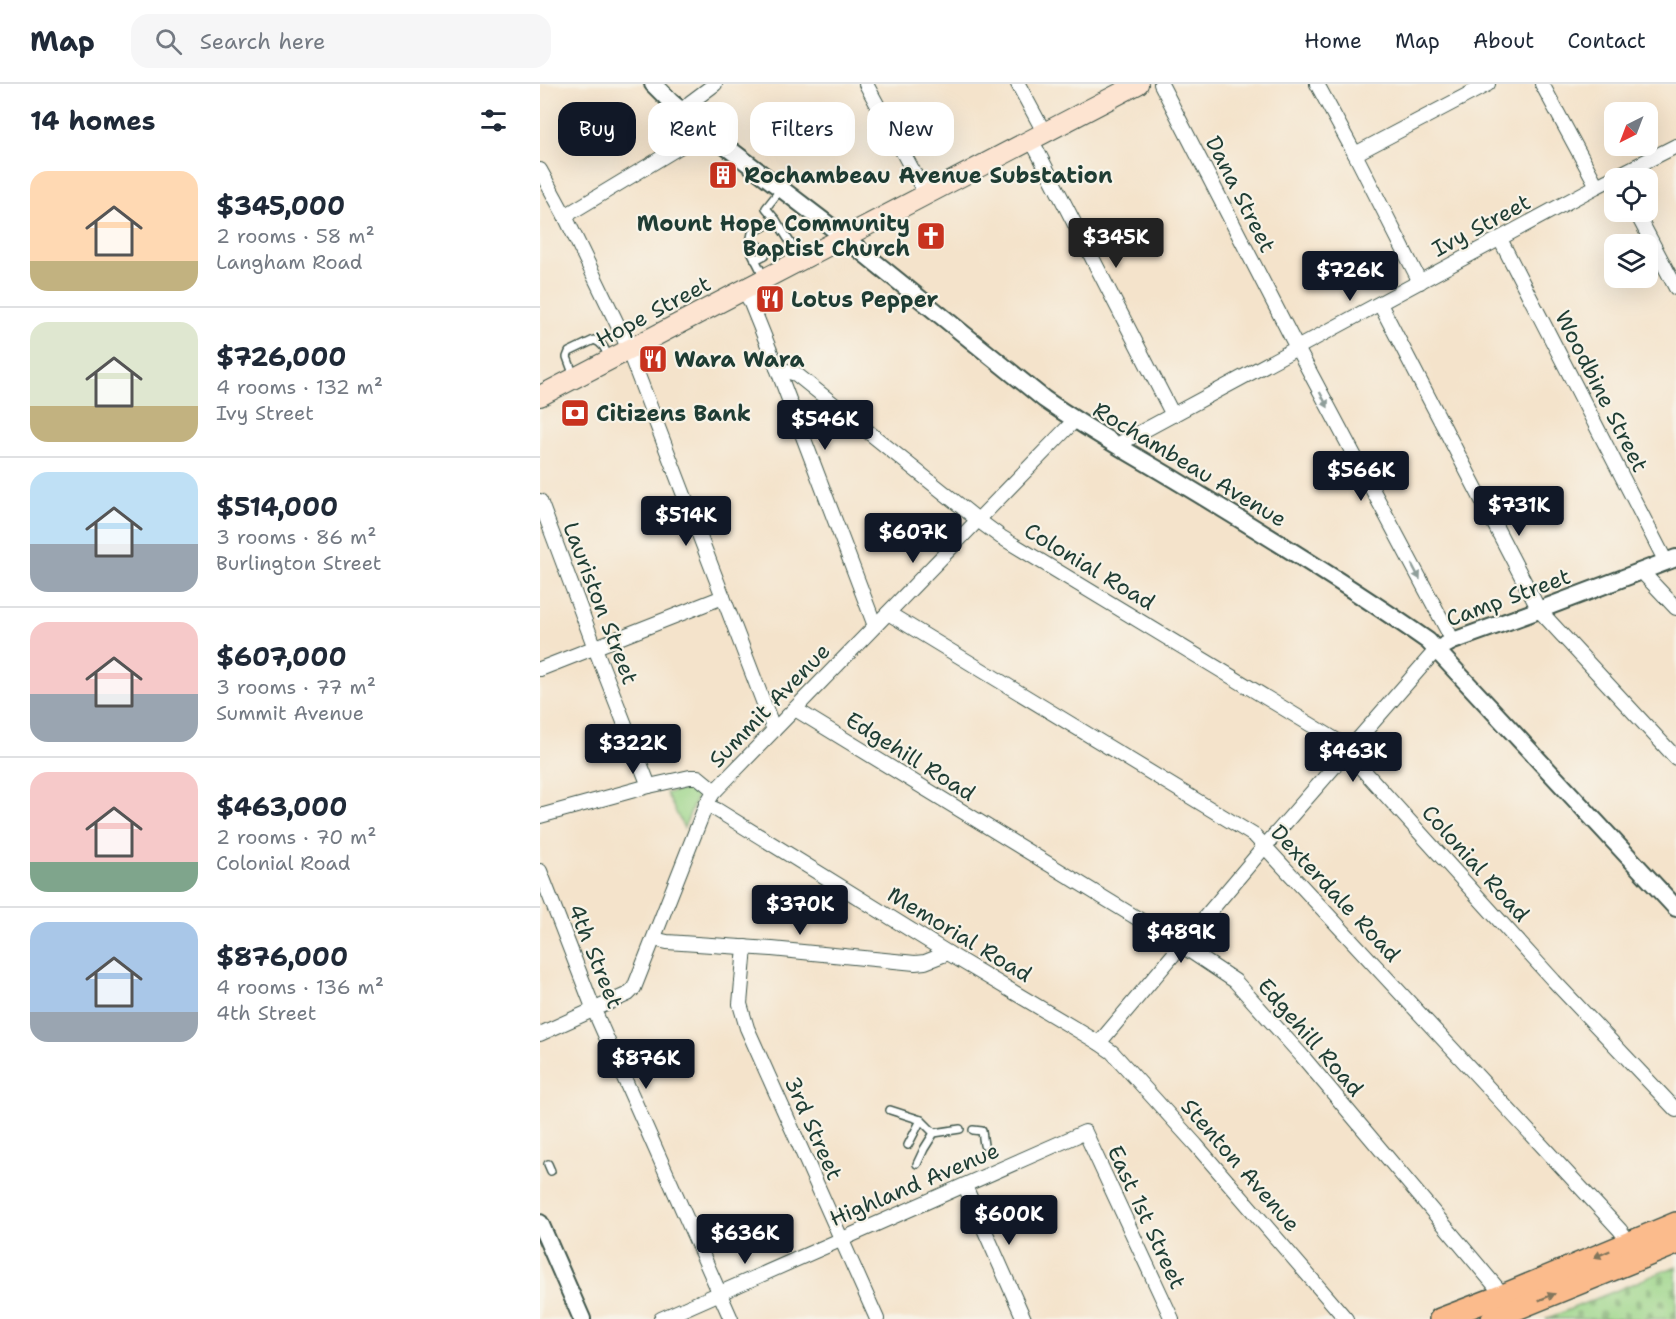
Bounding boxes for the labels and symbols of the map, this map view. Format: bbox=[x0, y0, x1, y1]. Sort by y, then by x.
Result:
north arrow bbox=[1604, 102, 1658, 156]
street label: Dana Street bbox=[1199, 131, 1282, 257]
building icon: Rochambeau Avenue Substation bbox=[707, 159, 739, 191]
place label: Rochambeau Avenue Substation bbox=[744, 161, 1113, 190]
street label: Ivy Street bbox=[1427, 187, 1536, 264]
place label: Mount Hope Community Baptist Church bbox=[637, 209, 910, 263]
pin: $345K bbox=[1074, 218, 1158, 269]
church icon: Mount Hope Community Baptist Church bbox=[915, 220, 947, 252]
pin: $726K bbox=[1308, 251, 1392, 302]
street label: Hope Street bbox=[591, 269, 716, 354]
restaurant icon: Lotus Pepper bbox=[754, 283, 786, 315]
place label: Lotus Pepper bbox=[791, 285, 939, 314]
street label: Woodbine Street bbox=[1548, 306, 1655, 477]
restaurant icon: Wara Wara bbox=[637, 343, 669, 375]
place label: Wara Wara bbox=[674, 345, 804, 374]
one-way arrow bbox=[1319, 391, 1329, 408]
street label: Rochambeau Avenue bbox=[1088, 395, 1292, 534]
bank icon: Citizens Bank bbox=[559, 397, 591, 429]
place label: Citizens Bank bbox=[596, 399, 751, 428]
pin: $546K bbox=[783, 400, 867, 451]
pin: $566K bbox=[1319, 451, 1403, 502]
pin: $731K bbox=[1477, 486, 1561, 537]
pin: $514K bbox=[644, 496, 728, 547]
pin: $607K bbox=[871, 513, 955, 564]
street label: Colonial Road bbox=[1019, 516, 1161, 617]
street label: Lauriston Street bbox=[556, 518, 645, 688]
street label: Camp Street bbox=[1442, 562, 1574, 633]
one-way arrow bbox=[1411, 563, 1421, 580]
street label: Summit Avenue bbox=[702, 637, 836, 774]
street label: Edgehill Road bbox=[840, 705, 981, 808]
pin: $322K bbox=[591, 724, 675, 775]
pin: $463K bbox=[1311, 732, 1395, 783]
street label: Colonial Road bbox=[1415, 799, 1536, 928]
street label: Dexterdale Road bbox=[1264, 818, 1407, 968]
street label: Memorial Road bbox=[882, 880, 1037, 989]
pin: $370K bbox=[758, 885, 842, 936]
street label: 4th Street bbox=[561, 900, 630, 1013]
pin: $489K bbox=[1139, 913, 1223, 964]
street label: Edgehill Road bbox=[1251, 972, 1370, 1103]
pin: $876K bbox=[604, 1039, 688, 1090]
street label: 3rd Street bbox=[778, 1072, 849, 1185]
street label: Stenton Avenue bbox=[1175, 1093, 1306, 1238]
street label: Highland Avenue bbox=[825, 1136, 1003, 1233]
street label: East 1st Street bbox=[1101, 1141, 1192, 1294]
pin: $600K bbox=[967, 1195, 1051, 1246]
pin: $636K bbox=[703, 1214, 787, 1265]
one-way arrow bbox=[1594, 1249, 1611, 1258]
one-way arrow bbox=[1538, 1292, 1556, 1302]

